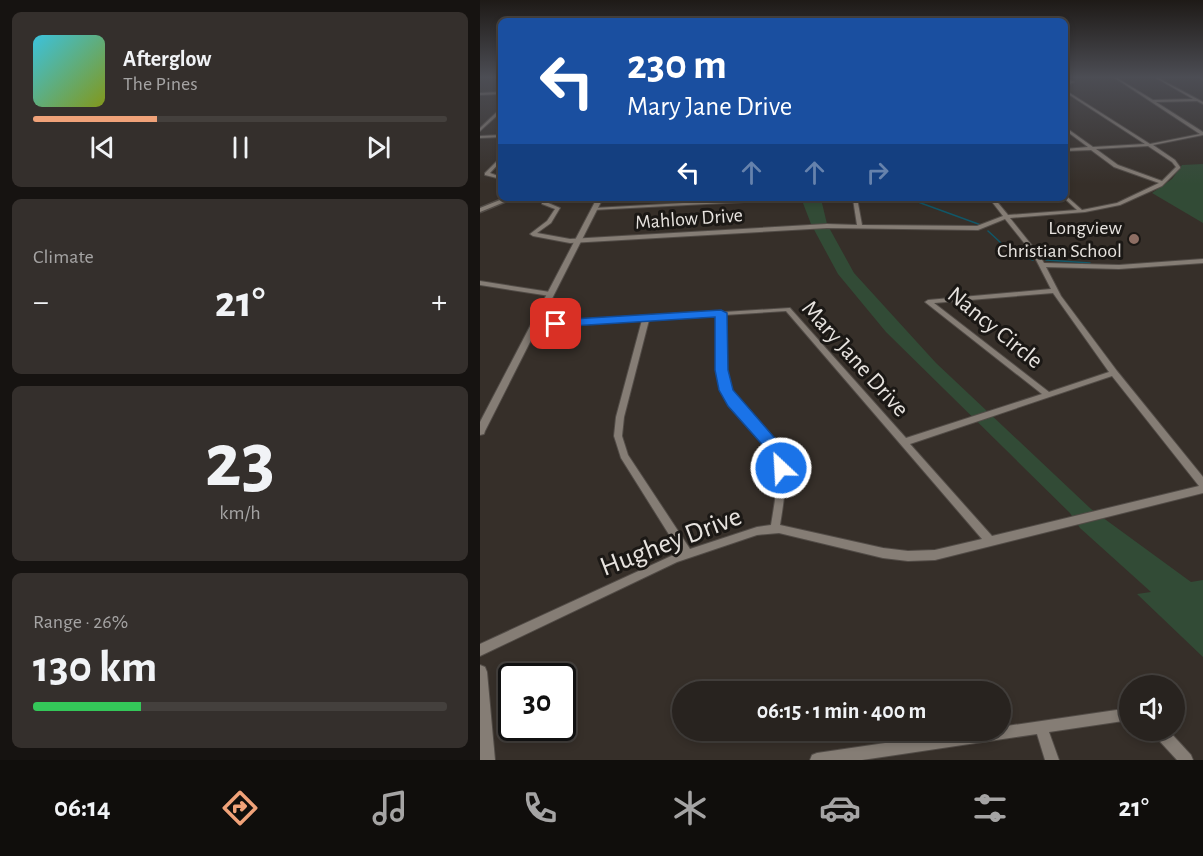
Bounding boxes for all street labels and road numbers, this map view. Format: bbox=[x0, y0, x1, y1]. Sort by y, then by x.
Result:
street label: Mahlow Drive bbox=[634, 205, 744, 233]
street label: Nancy Circle bbox=[943, 283, 1047, 373]
street label: Mary Jane Drive bbox=[797, 296, 913, 422]
street label: Hughey Drive bbox=[596, 502, 746, 582]

